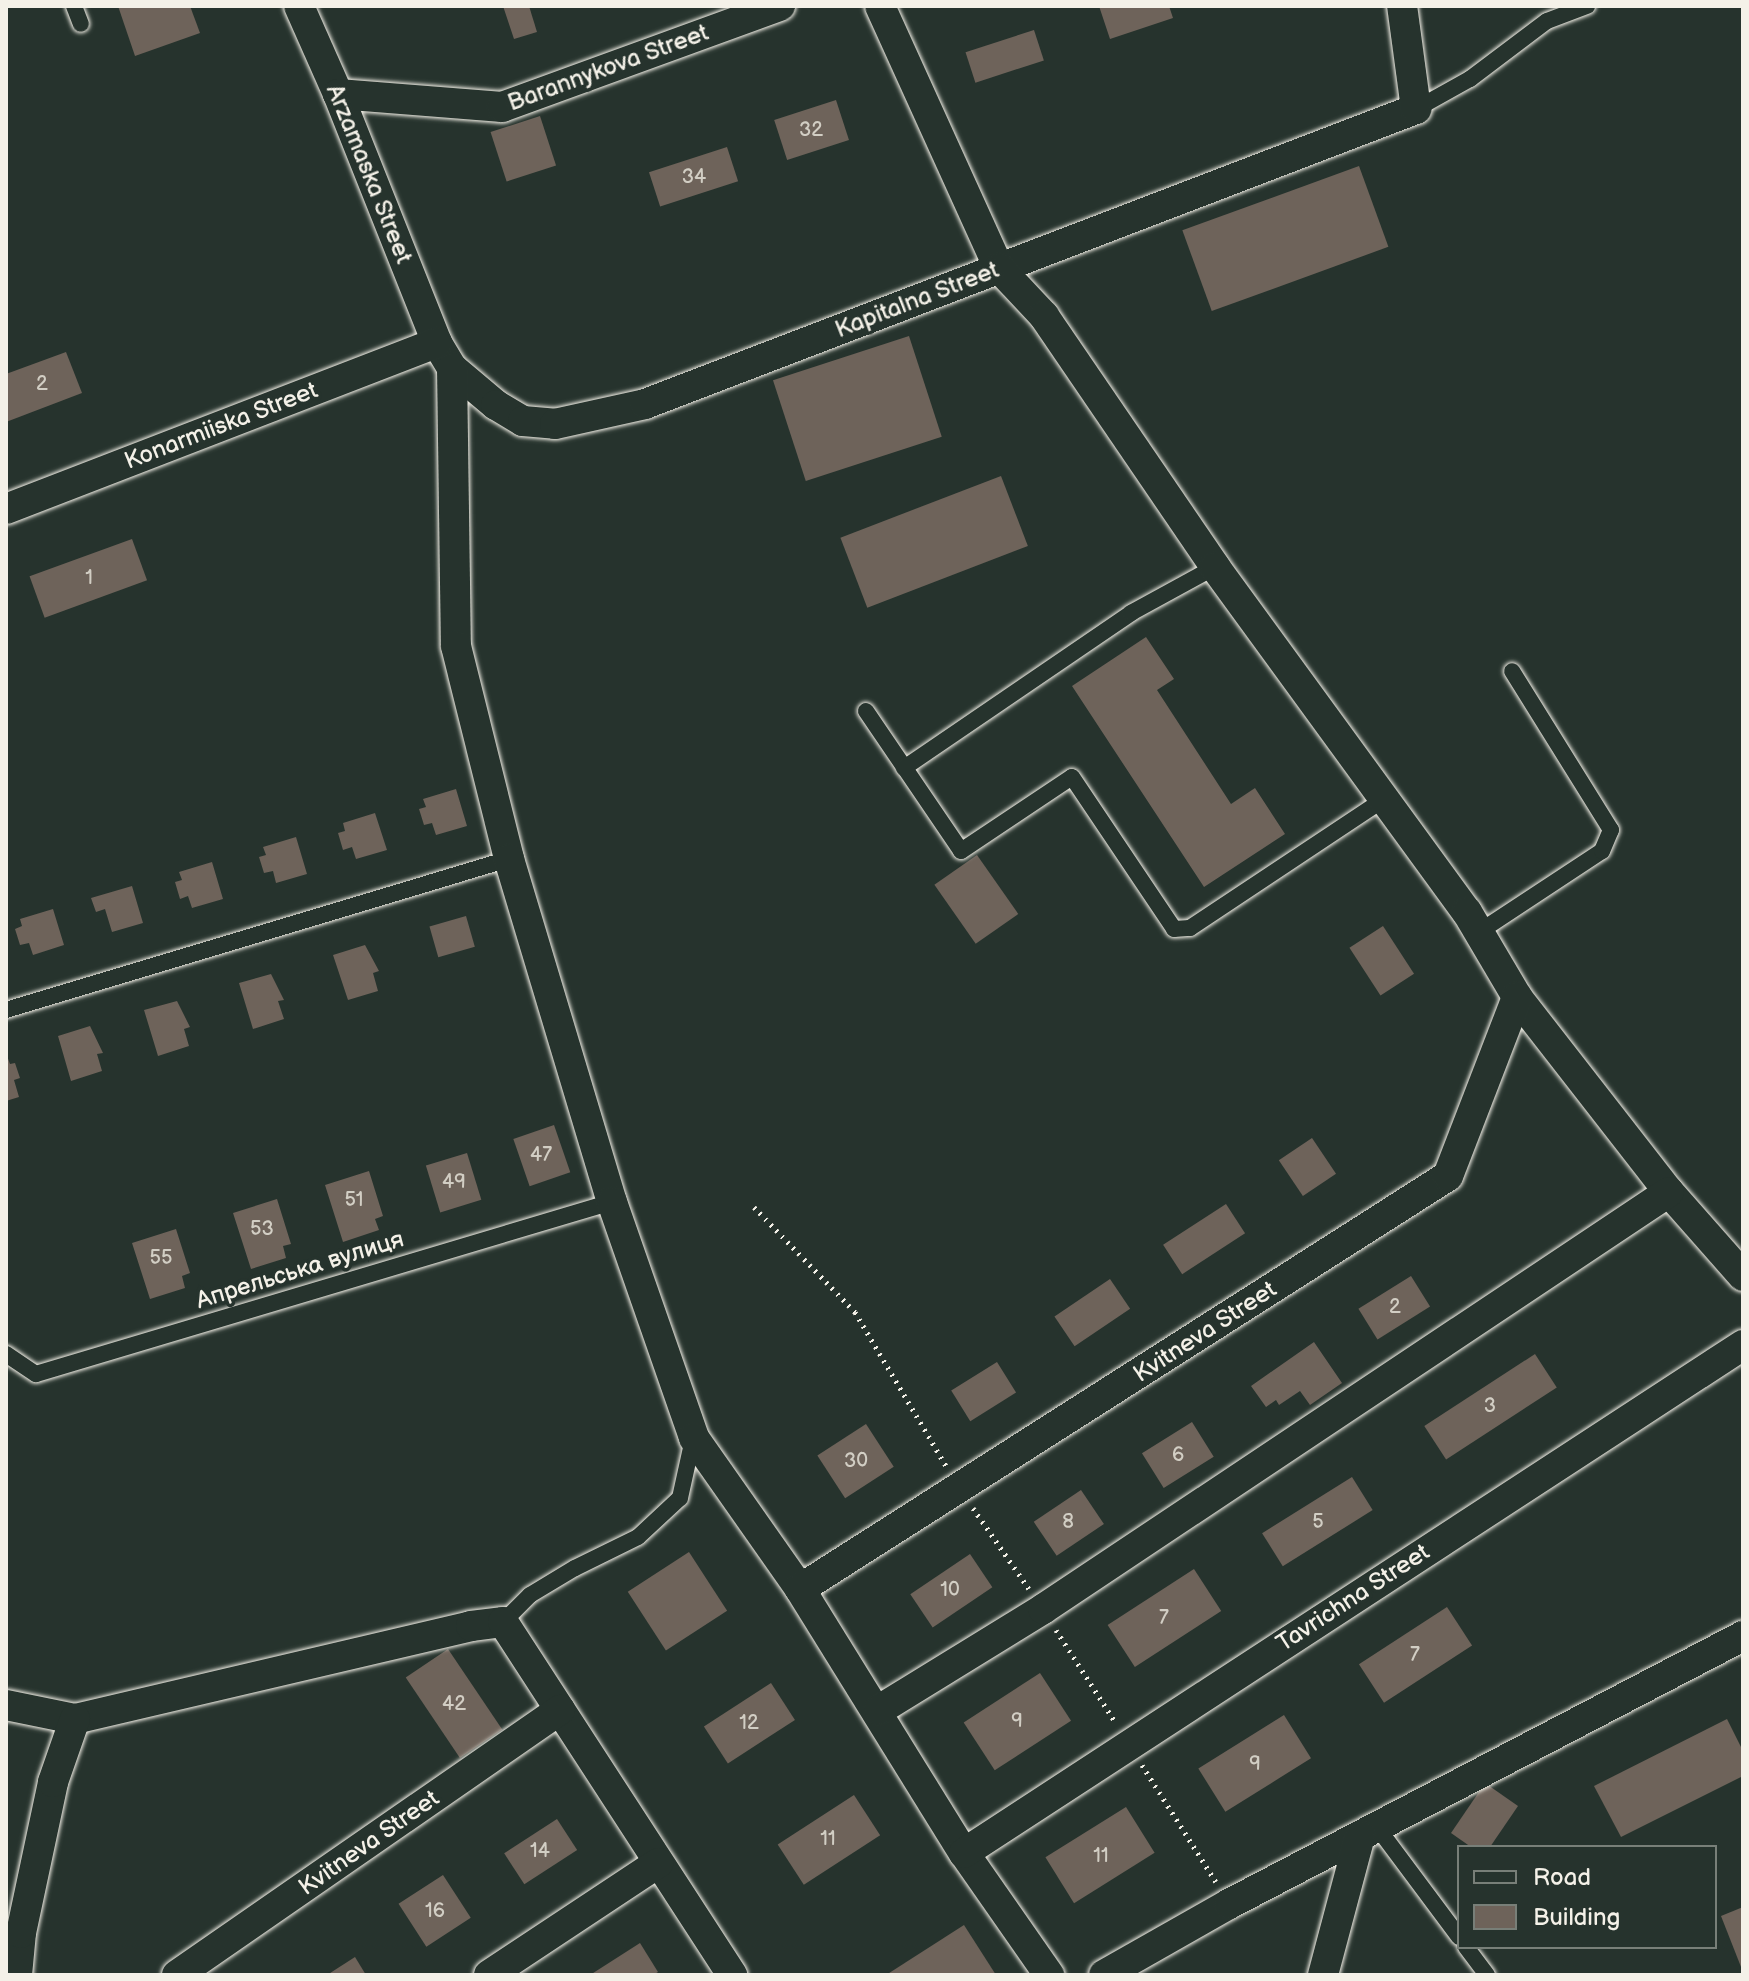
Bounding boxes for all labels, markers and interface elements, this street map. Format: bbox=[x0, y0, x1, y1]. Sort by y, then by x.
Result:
street label: Barannykova Street bbox=[504, 18, 712, 118]
street label: Arzamaska Street bbox=[320, 80, 418, 268]
house number: 32 bbox=[799, 118, 823, 142]
house number: 34 bbox=[682, 165, 706, 189]
street label: Kapitalna Street bbox=[831, 255, 1003, 345]
house number: 2 bbox=[36, 372, 48, 396]
street label: Konarmiiska Street bbox=[120, 376, 322, 476]
house number: 1 bbox=[85, 566, 93, 590]
house number: 47 bbox=[530, 1143, 552, 1167]
house number: 49 bbox=[442, 1170, 466, 1194]
house number: 51 bbox=[344, 1188, 364, 1212]
house number: 53 bbox=[250, 1217, 274, 1241]
street label: Апрельська вулиця bbox=[193, 1225, 407, 1315]
house number: 55 bbox=[150, 1246, 172, 1270]
street label: Kvitneva Street bbox=[1128, 1275, 1282, 1389]
house number: 2 bbox=[1389, 1295, 1401, 1319]
house number: 3 bbox=[1484, 1394, 1496, 1418]
house number: 6 bbox=[1172, 1443, 1184, 1467]
house number: 30 bbox=[844, 1449, 868, 1473]
house number: 8 bbox=[1062, 1510, 1074, 1534]
house number: 5 bbox=[1312, 1510, 1324, 1534]
street label: Tavrichna Street bbox=[1271, 1538, 1435, 1658]
house number: 10 bbox=[940, 1578, 960, 1602]
house number: 7 bbox=[1159, 1606, 1169, 1630]
house number: 7 bbox=[1410, 1643, 1420, 1667]
house number: 42 bbox=[442, 1692, 466, 1716]
house number: 9 bbox=[1011, 1709, 1023, 1733]
house number: 12 bbox=[739, 1711, 759, 1735]
house number: 9 bbox=[1249, 1752, 1261, 1776]
street label: Kvitneva Street bbox=[293, 1784, 445, 1902]
house number: 11 bbox=[820, 1827, 836, 1851]
house number: 14 bbox=[530, 1839, 550, 1863]
house number: 11 bbox=[1093, 1844, 1109, 1868]
legend bbox=[1457, 1845, 1717, 1949]
text: Road bbox=[1533, 1863, 1591, 1892]
house number: 16 bbox=[425, 1899, 445, 1923]
text: Building bbox=[1533, 1903, 1620, 1932]

